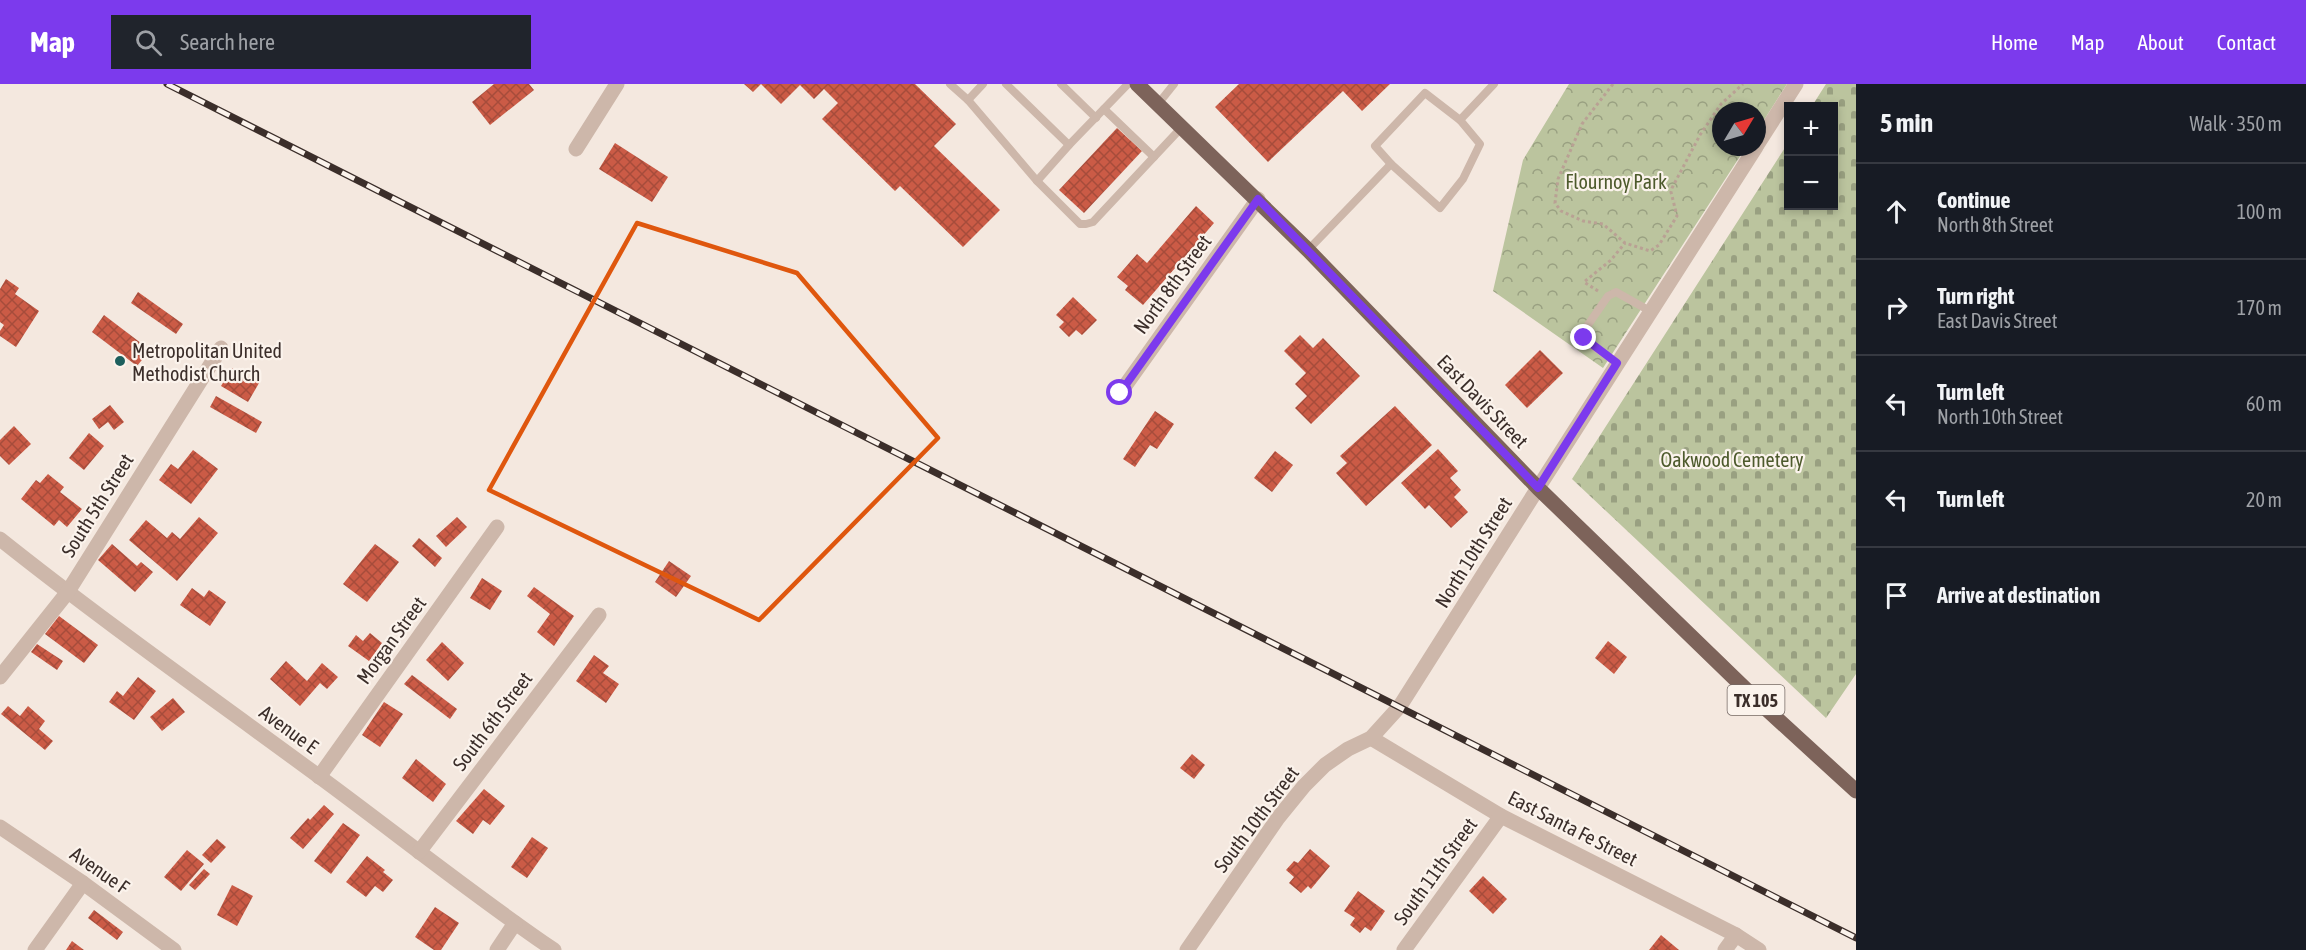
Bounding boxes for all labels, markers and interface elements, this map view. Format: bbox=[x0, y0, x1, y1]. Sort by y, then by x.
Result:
search box bbox=[111, 15, 531, 69]
text: Map bbox=[30, 26, 75, 58]
icon: search bbox=[132, 26, 165, 59]
text: Search here bbox=[180, 29, 275, 55]
text: Home bbox=[1991, 30, 2038, 54]
text: Map bbox=[2071, 30, 2105, 54]
text: About bbox=[2138, 30, 2184, 54]
text: Contact bbox=[2217, 30, 2276, 54]
north arrow bbox=[1712, 102, 1766, 156]
map controls bbox=[1784, 102, 1838, 210]
button: + bbox=[1784, 102, 1838, 156]
text: 5 min bbox=[1880, 108, 1933, 138]
text: Walk · 350 m bbox=[2190, 112, 2282, 135]
button: − bbox=[1784, 156, 1838, 210]
park label: Flournoy Park bbox=[1565, 170, 1667, 193]
text: Continue bbox=[1937, 187, 2011, 213]
icon: ahead bbox=[1880, 195, 1913, 228]
text: 100 m bbox=[2237, 200, 2282, 223]
text: North 8th Street bbox=[1937, 213, 2054, 236]
street label: North 8th Street bbox=[1128, 230, 1216, 338]
text: Turn right bbox=[1937, 283, 2014, 309]
icon: right bbox=[1880, 291, 1913, 324]
text: 170 m bbox=[2237, 296, 2282, 319]
text: East Davis Street bbox=[1937, 309, 2057, 332]
route end bbox=[1570, 324, 1596, 350]
place label: Metropolitan United Methodist Church bbox=[132, 339, 282, 385]
street label: East Davis Street bbox=[1433, 350, 1533, 452]
marker: Metropolitan United Methodist Church bbox=[113, 354, 127, 368]
route start bbox=[1106, 379, 1132, 405]
text: Turn left bbox=[1937, 379, 2004, 405]
icon: left bbox=[1880, 387, 1913, 420]
text: 60 m bbox=[2246, 392, 2282, 415]
text: North 10th Street bbox=[1937, 405, 2063, 428]
park label: Oakwood Cemetery bbox=[1661, 448, 1803, 471]
street label: South 5th Street bbox=[56, 449, 138, 561]
icon: left bbox=[1880, 483, 1913, 516]
text: Turn left bbox=[1937, 486, 2004, 512]
text: 20 m bbox=[2246, 488, 2282, 511]
street label: North 10th Street bbox=[1430, 492, 1516, 612]
icon: arrive bbox=[1880, 579, 1913, 612]
text: Arrive at destination bbox=[1937, 582, 2100, 608]
street label: Morgan Street bbox=[352, 592, 430, 688]
street label: South 6th Street bbox=[448, 667, 537, 775]
road number: TX 105 bbox=[1728, 685, 1784, 715]
street label: Avenue E bbox=[255, 700, 323, 758]
street label: South 10th Street bbox=[1209, 761, 1303, 876]
street label: East Santa Fe Street bbox=[1505, 786, 1642, 871]
street label: South 11th Street bbox=[1389, 813, 1482, 929]
street label: Avenue F bbox=[66, 842, 134, 898]

